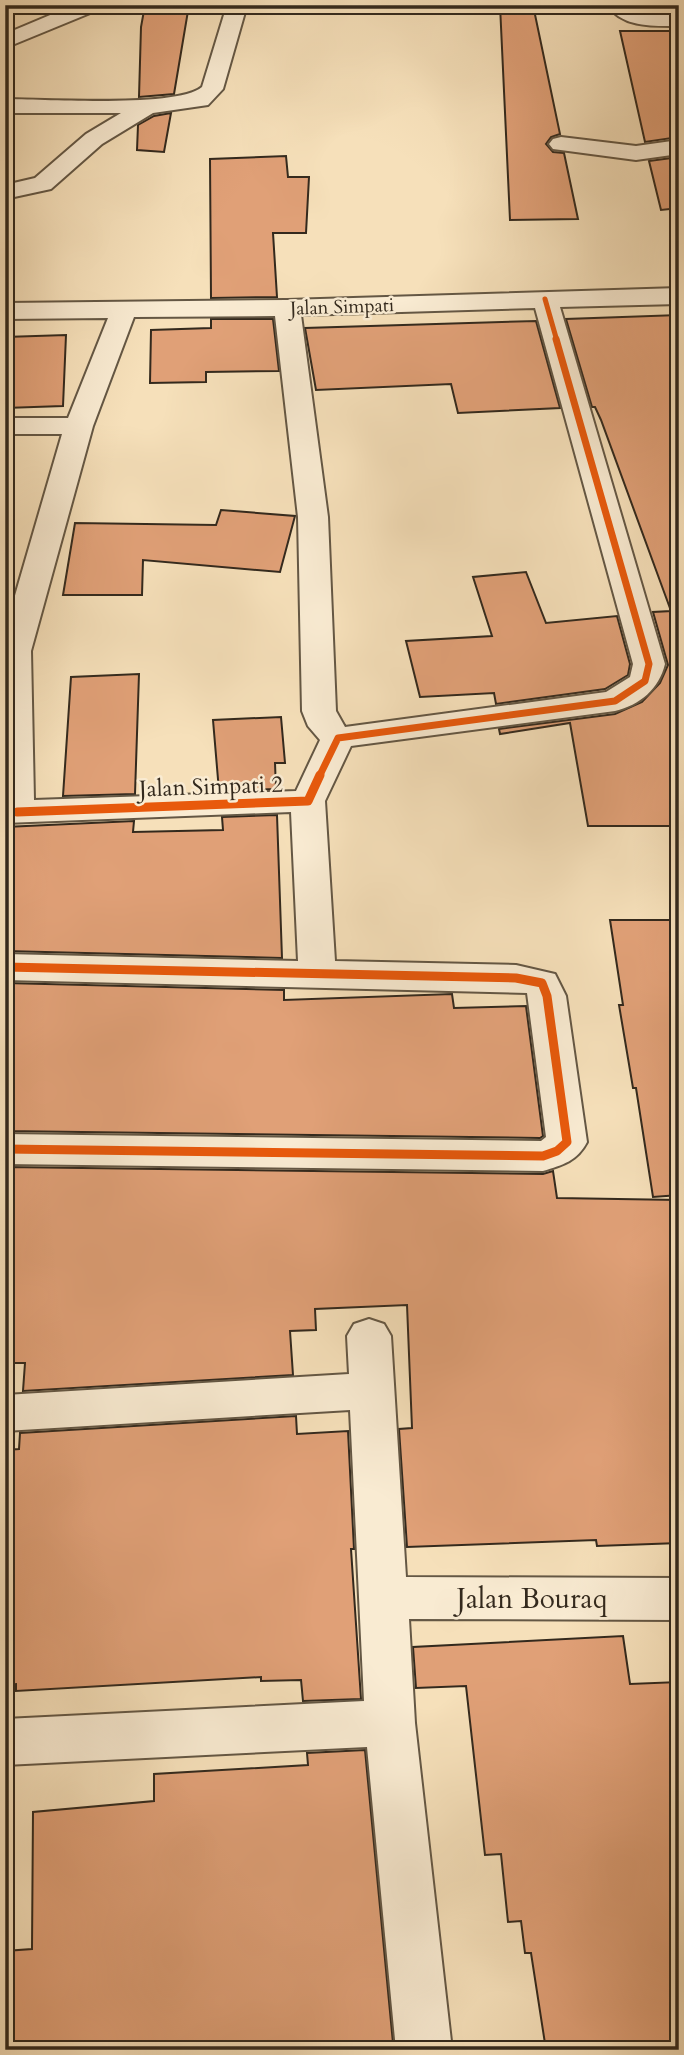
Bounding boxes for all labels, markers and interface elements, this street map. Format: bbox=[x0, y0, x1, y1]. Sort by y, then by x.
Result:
street label: Jalan Simpati bbox=[287, 292, 395, 322]
street label: Jalan Simpati 2 bbox=[135, 768, 284, 805]
street label: Jalan Bouraq bbox=[452, 1580, 608, 1618]

